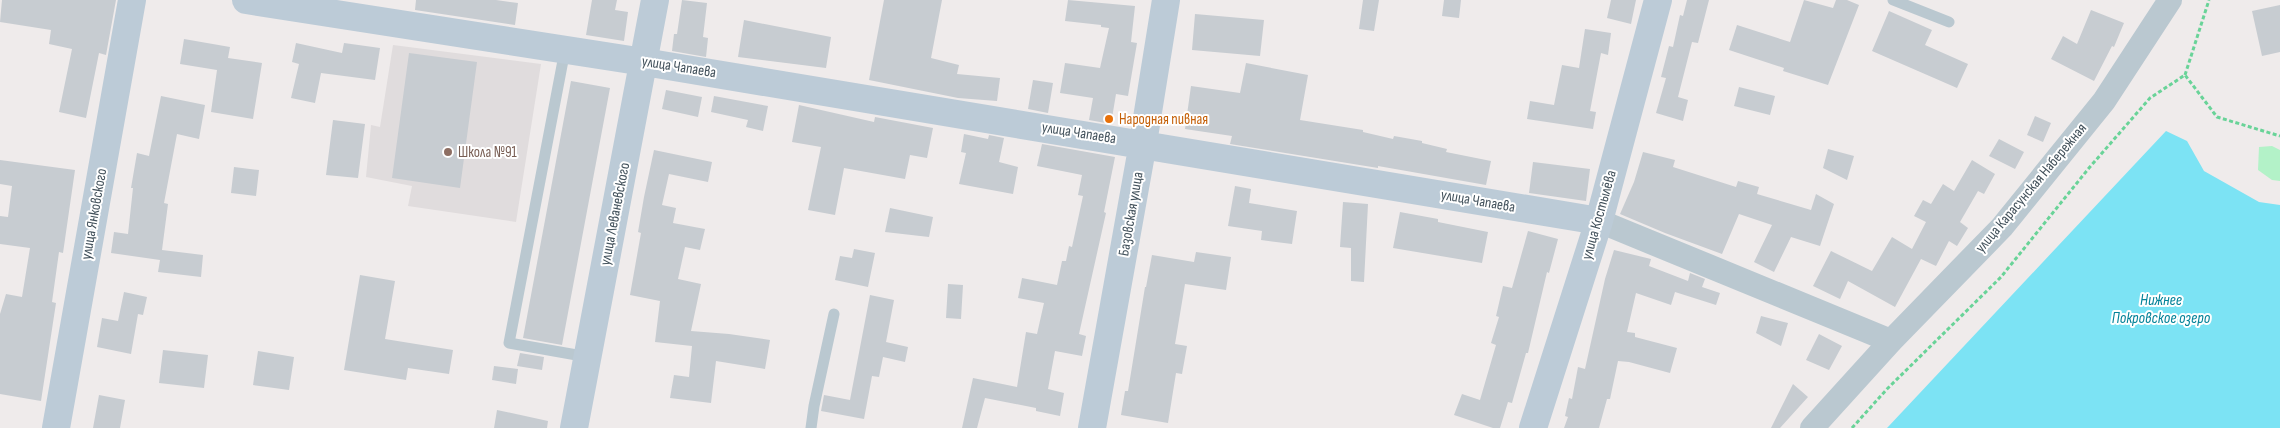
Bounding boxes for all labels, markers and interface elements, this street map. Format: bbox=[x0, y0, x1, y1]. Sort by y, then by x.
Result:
street label: улица Чапаева bbox=[640, 52, 718, 82]
place label: Народная пивная bbox=[1119, 110, 1208, 129]
marker: Народная пивная bbox=[1103, 113, 1115, 125]
street label: улица Чапаева bbox=[1040, 118, 1118, 148]
street label: улица Карасунская Набережная bbox=[1971, 119, 2091, 257]
place label: Школа №91 bbox=[458, 143, 518, 162]
marker: Школа №91 bbox=[442, 146, 454, 158]
street label: улица Леваневского bbox=[596, 161, 634, 267]
street label: улица Янковского bbox=[77, 167, 111, 261]
street label: улица Костылёва bbox=[1577, 168, 1621, 262]
street label: Базовская улица bbox=[1114, 170, 1148, 258]
street label: улица Чапаева bbox=[1439, 185, 1517, 217]
water label: Нижнее Покровское озеро bbox=[2112, 291, 2211, 328]

